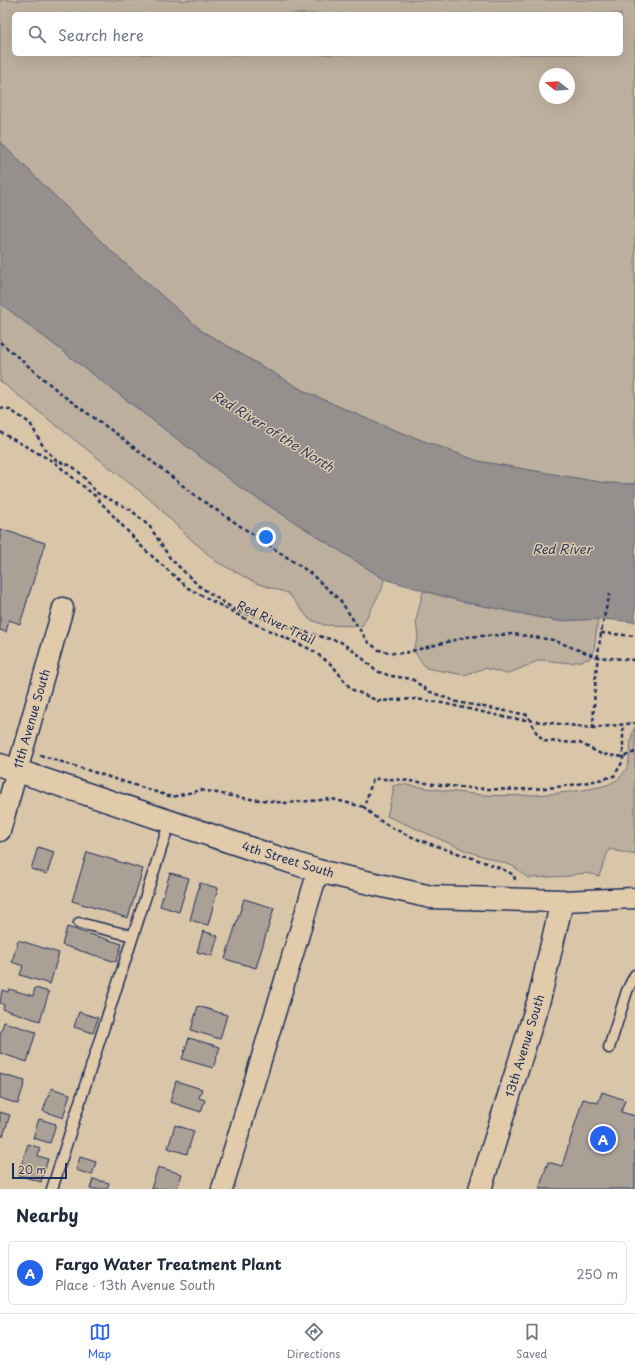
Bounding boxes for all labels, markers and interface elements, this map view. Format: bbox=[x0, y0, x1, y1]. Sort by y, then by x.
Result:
search box bbox=[12, 12, 623, 56]
icon: search bbox=[26, 23, 48, 45]
text: Search here bbox=[58, 23, 144, 46]
north arrow bbox=[539, 68, 575, 104]
water label: Red River of the North bbox=[209, 385, 338, 476]
your location bbox=[256, 527, 276, 547]
water label: Red River bbox=[532, 539, 594, 558]
street label: Red River Trail bbox=[234, 595, 319, 649]
street label: 11th Avenue South bbox=[8, 667, 54, 771]
street label: 4th Street South bbox=[240, 836, 337, 882]
street label: 13th Avenue South bbox=[500, 992, 548, 1099]
pin: A bbox=[590, 1124, 616, 1154]
scale bar bbox=[12, 1161, 67, 1180]
text: 20 m bbox=[18, 1161, 46, 1178]
text: Nearby bbox=[16, 1202, 78, 1228]
text: Fargo Water Treatment Plant bbox=[55, 1252, 282, 1275]
text: A bbox=[25, 1264, 35, 1283]
text: 250 m bbox=[576, 1264, 618, 1283]
text: Place · 13th Avenue South bbox=[55, 1275, 215, 1294]
tab: Map bbox=[88, 1321, 111, 1362]
tab: Directions bbox=[287, 1321, 340, 1362]
tab: Saved bbox=[516, 1321, 547, 1362]

